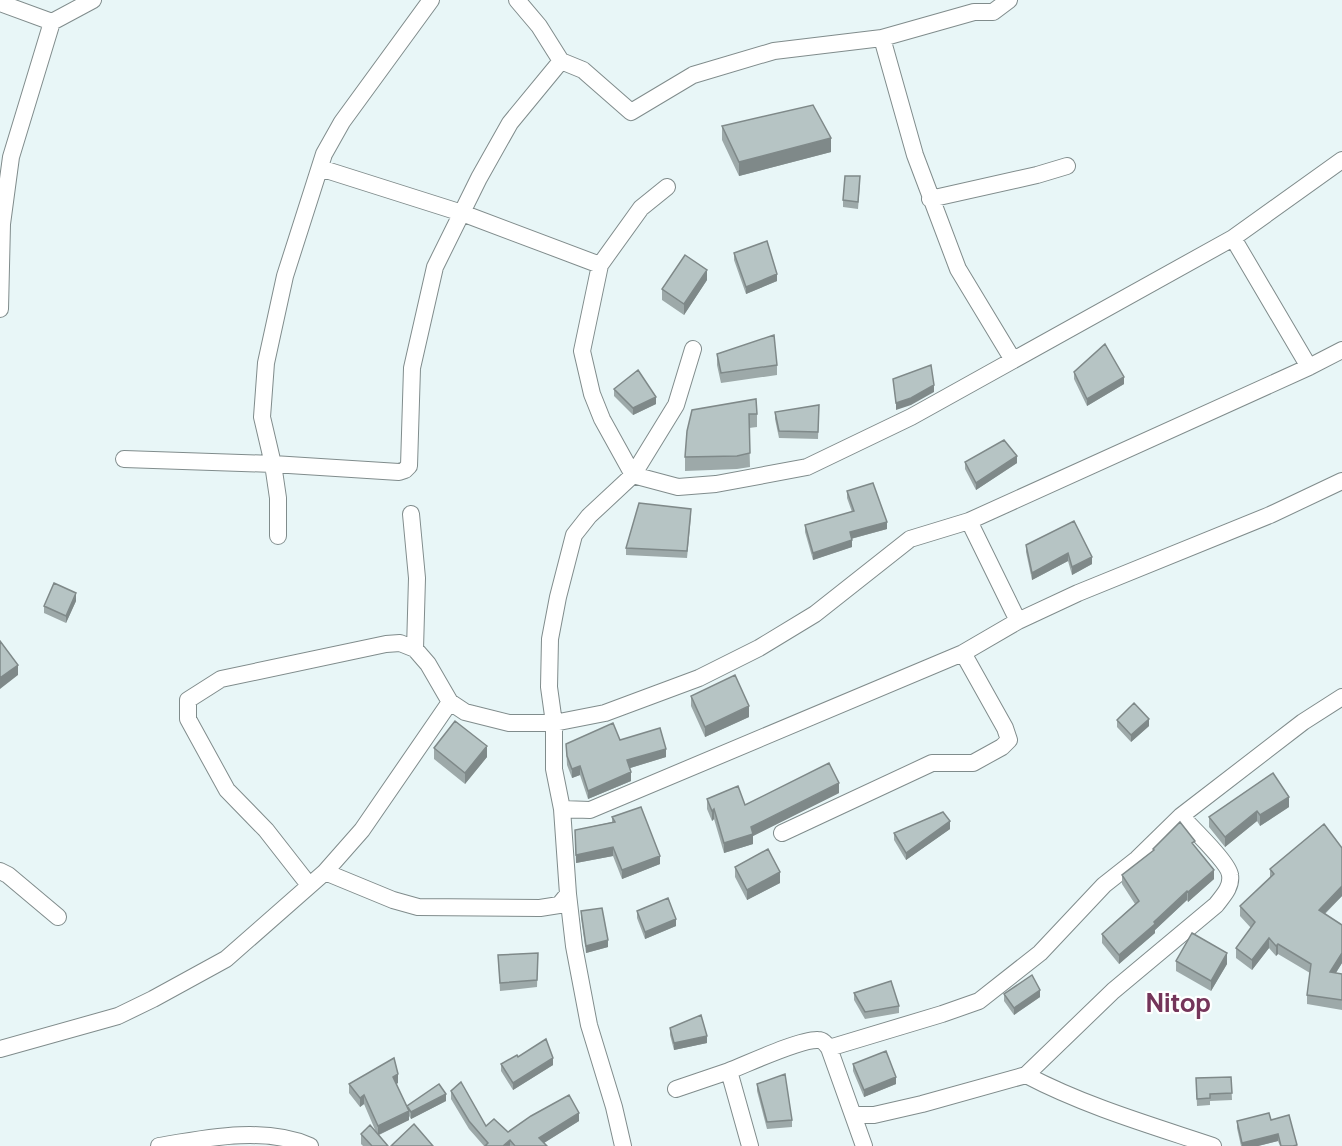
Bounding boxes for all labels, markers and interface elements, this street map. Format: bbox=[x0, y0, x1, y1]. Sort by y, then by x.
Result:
district label: Nitop bbox=[1145, 986, 1211, 1019]

